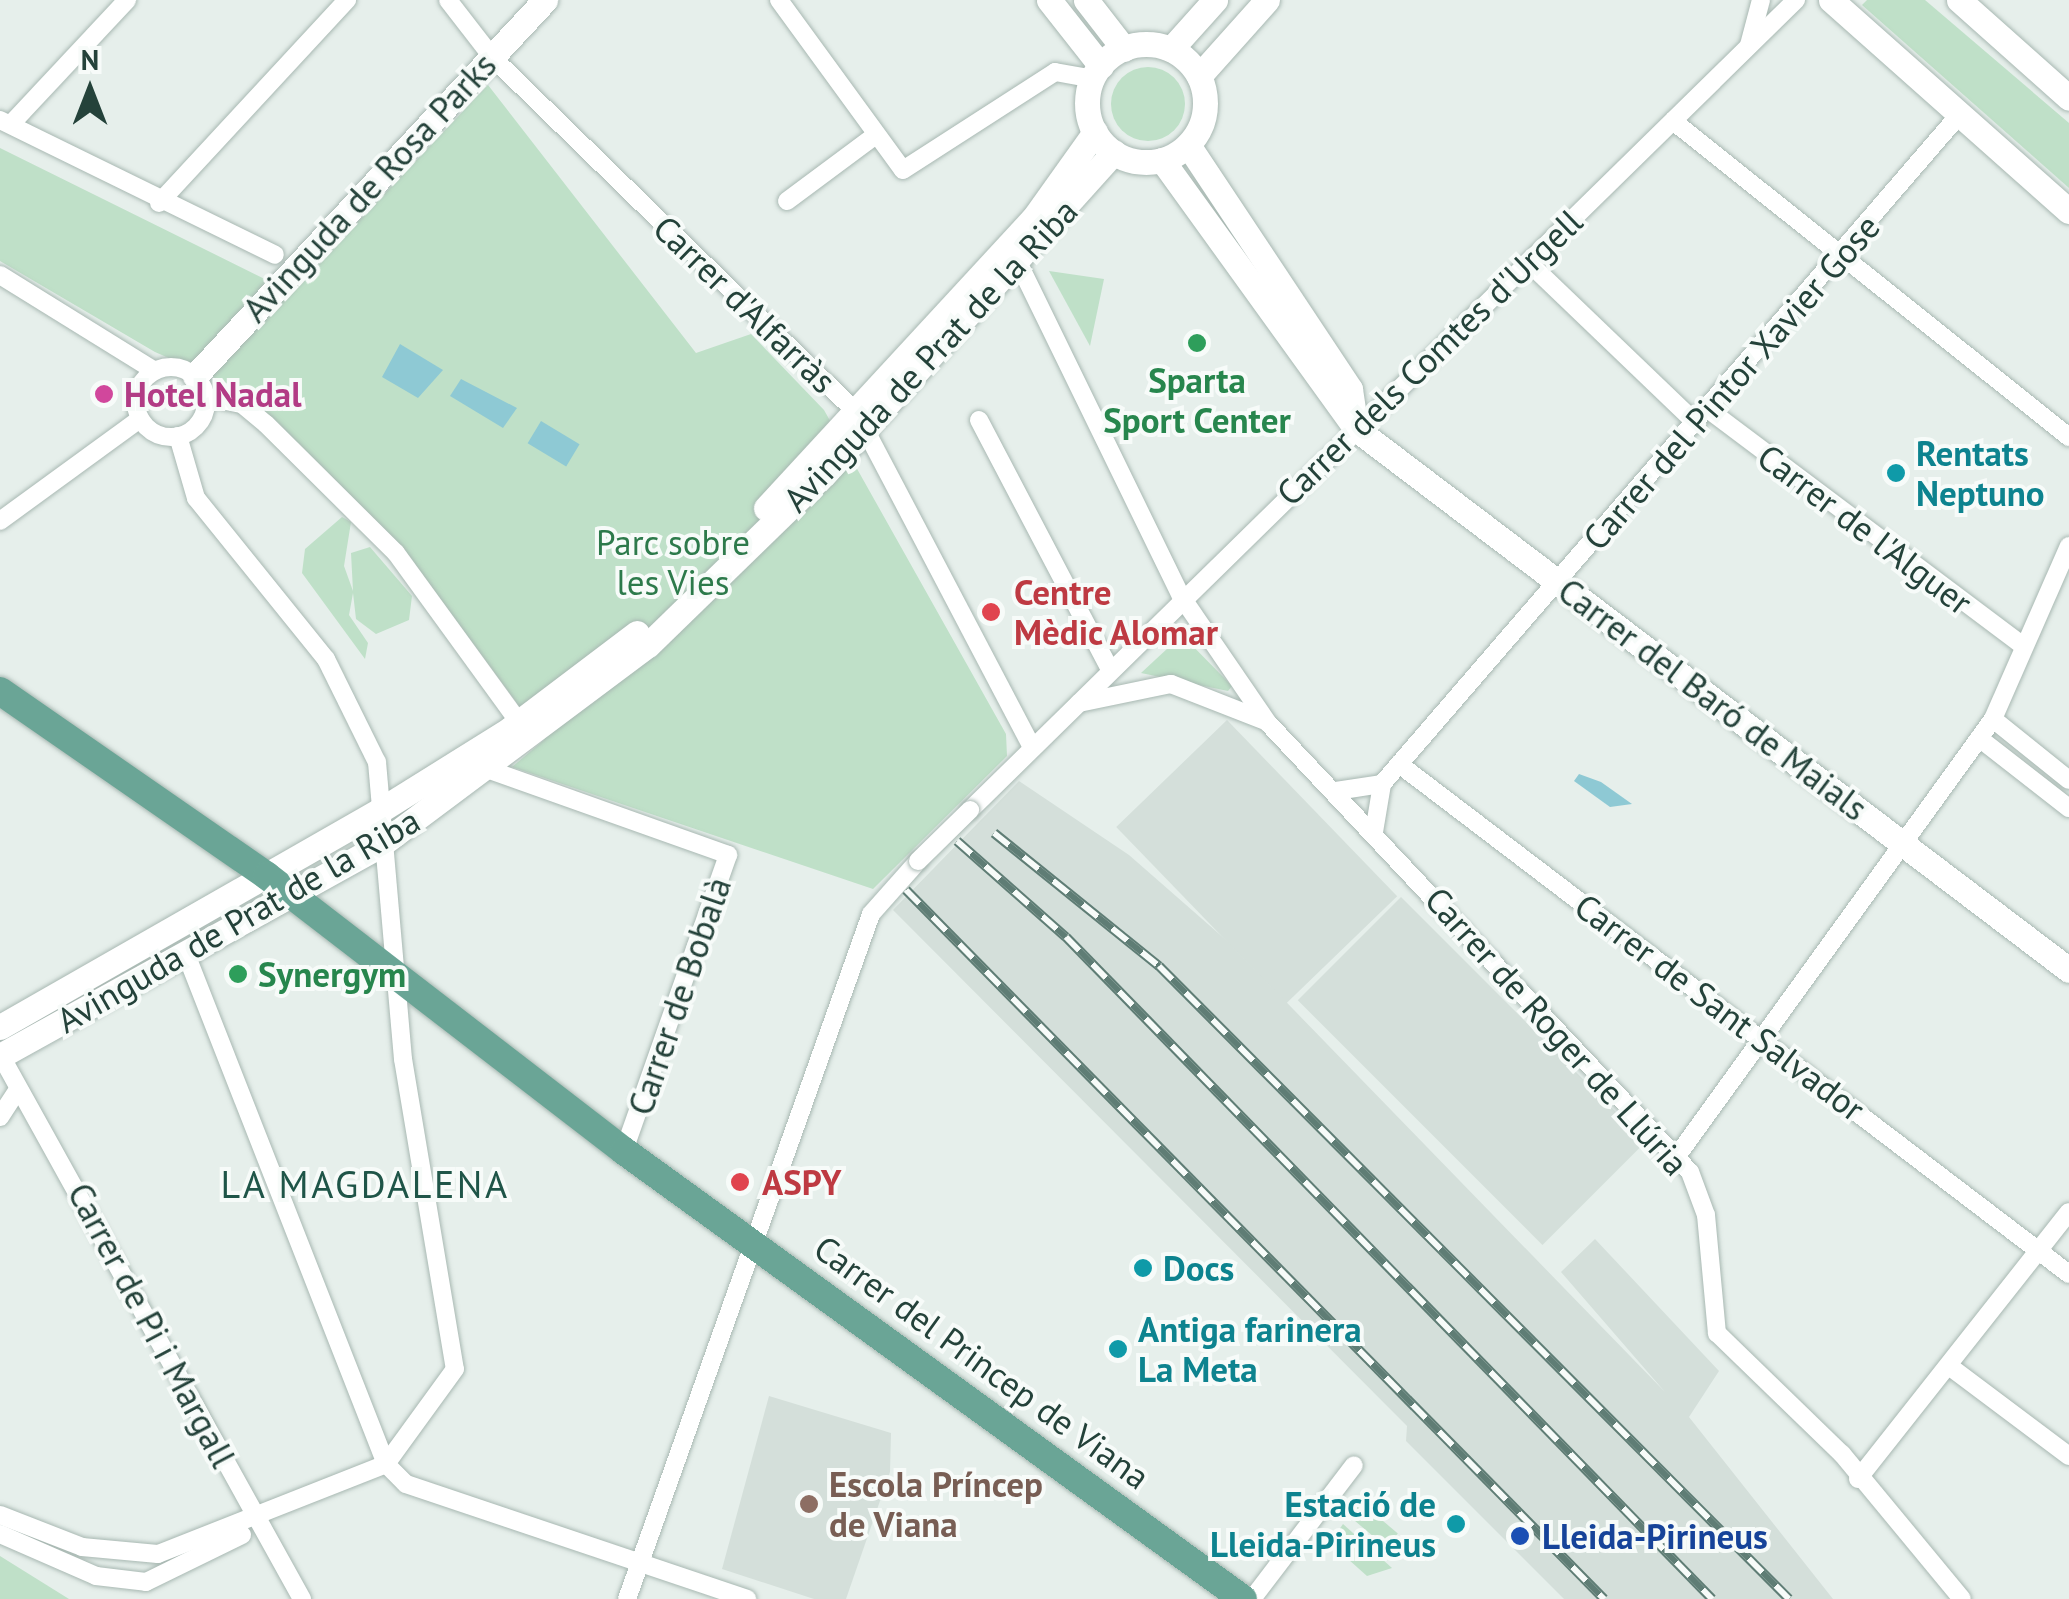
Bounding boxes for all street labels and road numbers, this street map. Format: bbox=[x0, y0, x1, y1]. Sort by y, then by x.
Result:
street label: Avinguda de Rosa Parks bbox=[234, 44, 504, 330]
street label: Avinguda de Prat de la Riba bbox=[774, 190, 1086, 520]
street label: Carrer dels Comtes d'Urgell bbox=[1268, 200, 1590, 514]
street label: Carrer del Pintor Xavier Gose bbox=[1574, 205, 1888, 559]
street label: Carrer d'Alfarràs bbox=[645, 207, 845, 401]
street label: Carrer de l'Alguer bbox=[1750, 435, 1980, 623]
street label: Carrer del Baró de Maials bbox=[1550, 569, 1876, 829]
street label: Avinguda de Prat de la Riba bbox=[49, 799, 427, 1041]
street label: Carrer de Bobalà bbox=[619, 872, 739, 1120]
street label: Carrer de Roger de Llúria bbox=[1417, 878, 1697, 1184]
street label: Carrer de Sant Salvador bbox=[1567, 884, 1873, 1130]
street label: Carrer de Pi i Margall bbox=[59, 1176, 245, 1474]
street label: Carrer del Princep de Viana bbox=[806, 1226, 1158, 1498]

